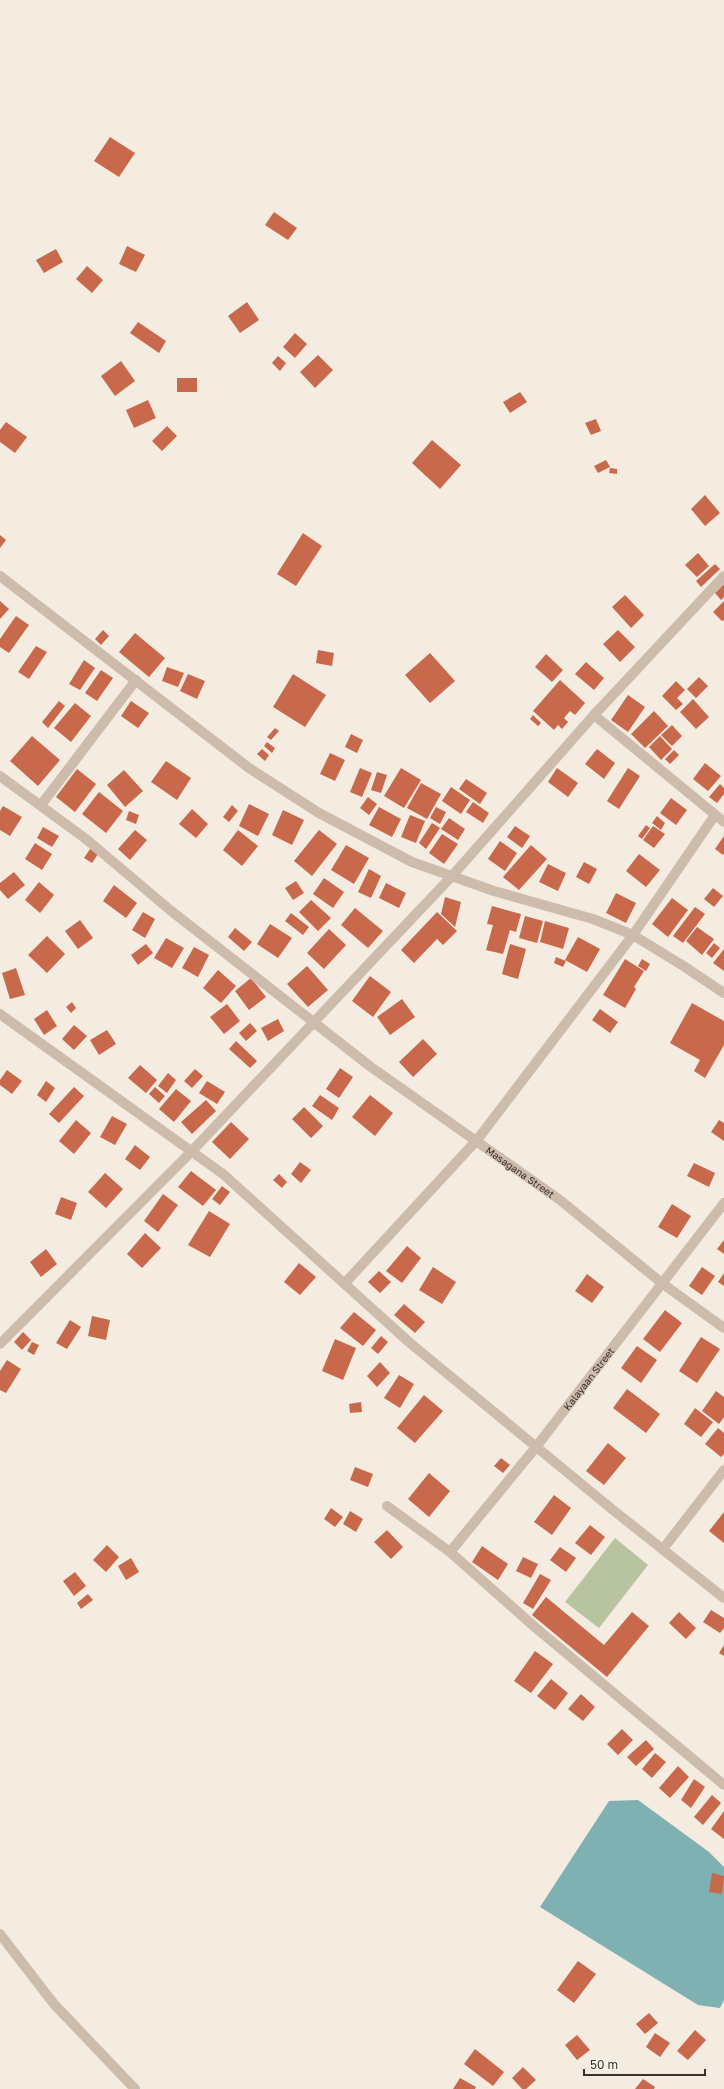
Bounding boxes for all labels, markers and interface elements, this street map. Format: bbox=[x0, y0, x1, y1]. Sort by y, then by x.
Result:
street label: Masagana Street bbox=[484, 1144, 557, 1200]
street label: Kalayaan Street bbox=[561, 1345, 617, 1412]
scale bar bbox=[584, 2051, 705, 2077]
text: 50 m bbox=[590, 2057, 618, 2072]

